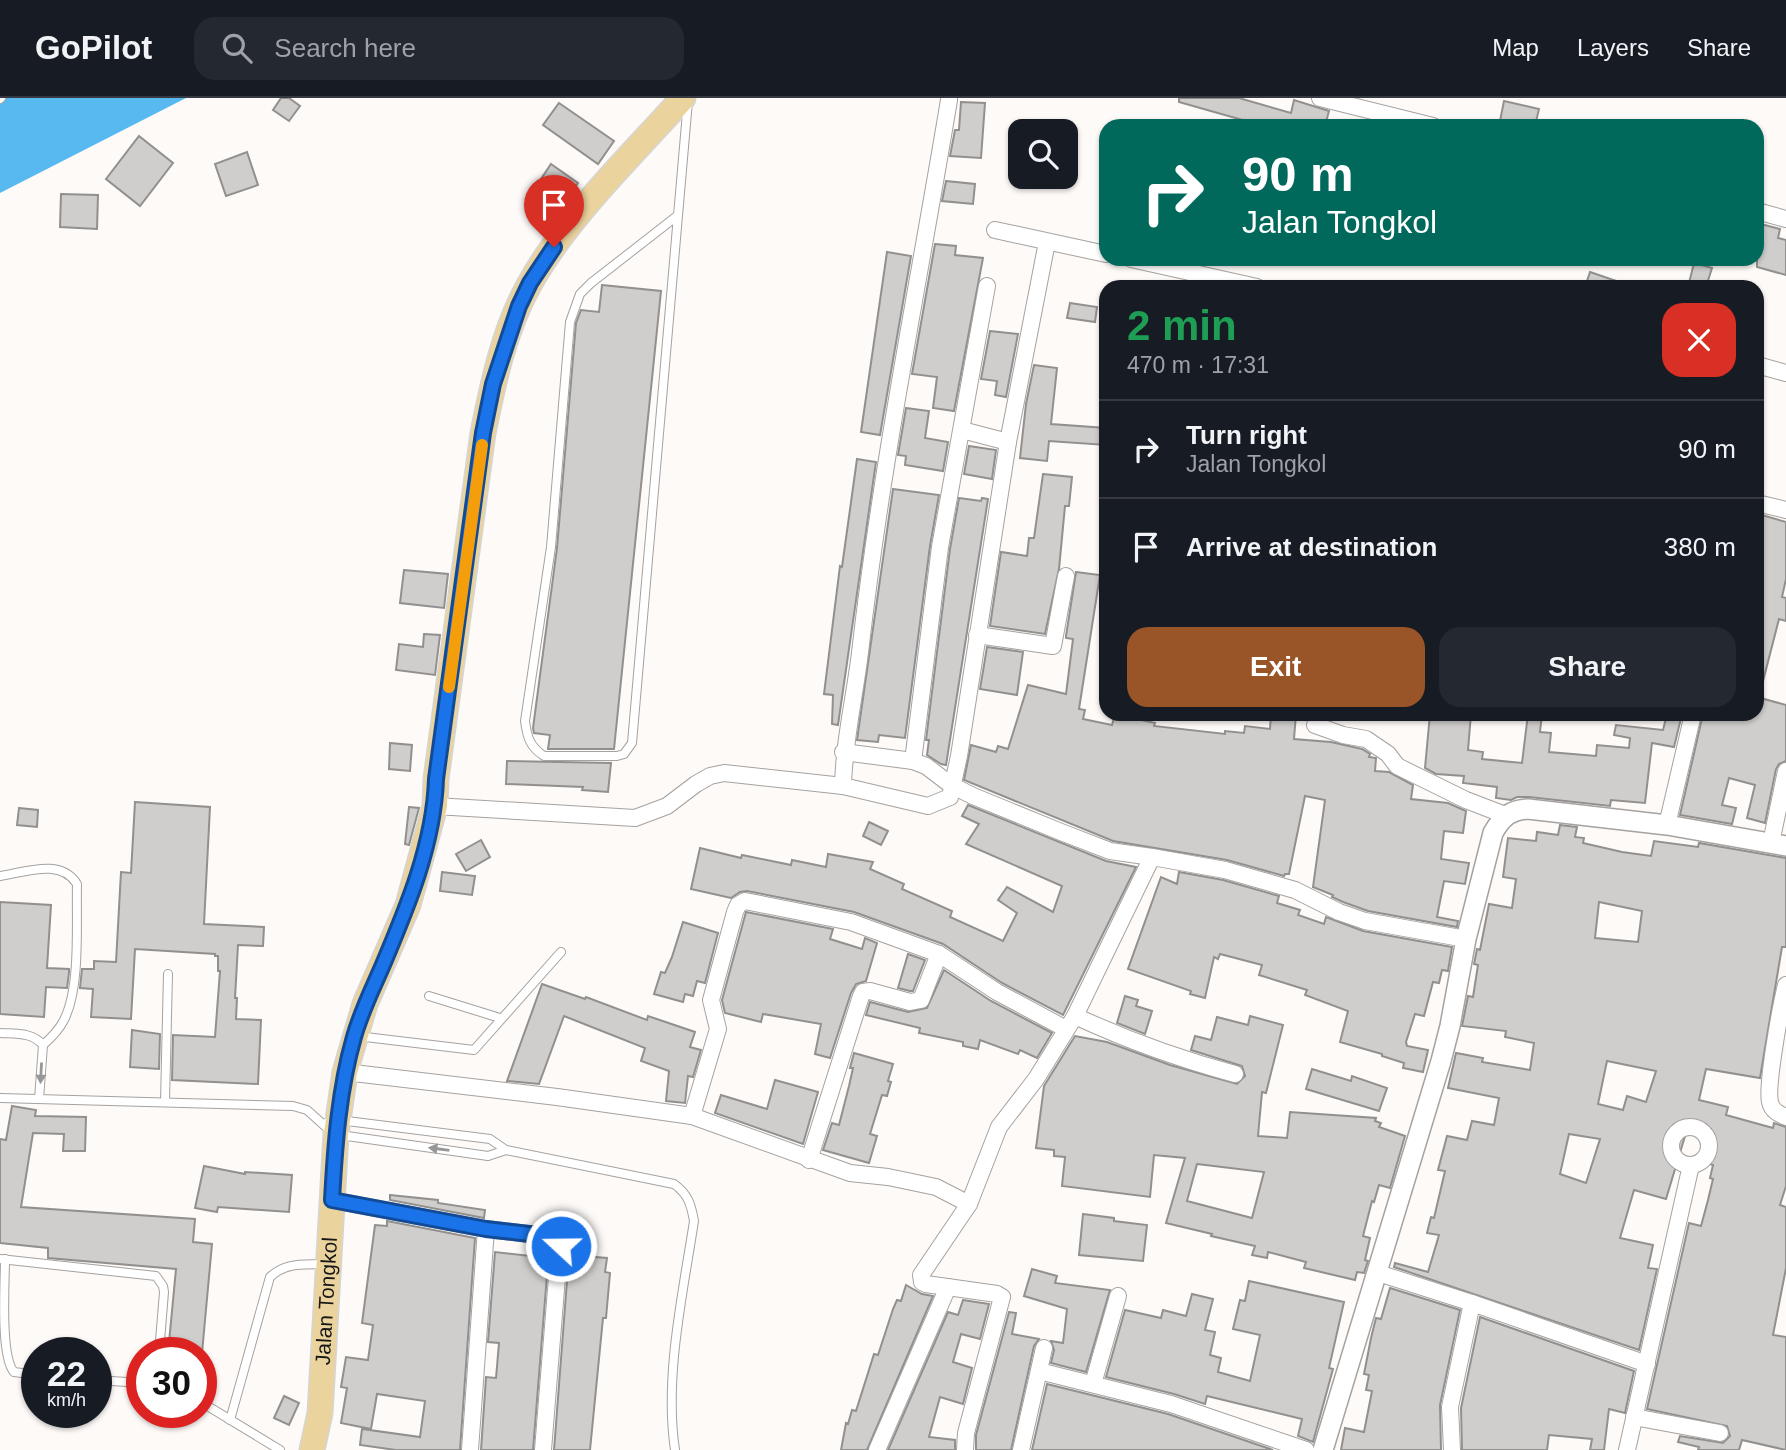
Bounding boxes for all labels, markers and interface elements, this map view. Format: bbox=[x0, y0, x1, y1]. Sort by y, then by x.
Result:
search box bbox=[194, 17, 684, 80]
text: GoPilot bbox=[35, 29, 152, 66]
icon: search bbox=[218, 29, 256, 67]
text: Search here bbox=[274, 33, 416, 63]
text: Map bbox=[1492, 34, 1539, 61]
text: Layers bbox=[1577, 34, 1649, 61]
text: Share bbox=[1687, 34, 1751, 61]
map controls bbox=[1008, 119, 1078, 189]
button: search bbox=[1008, 119, 1078, 189]
icon: right bbox=[1127, 147, 1218, 238]
text: 90 m bbox=[1242, 147, 1354, 201]
pin bbox=[524, 175, 584, 247]
icon: arrive bbox=[535, 186, 573, 224]
text: Jalan Tongkol bbox=[1242, 204, 1437, 240]
text: 2 min bbox=[1127, 302, 1237, 349]
button: close bbox=[1662, 303, 1736, 377]
text: 470 m · 17:31 bbox=[1127, 352, 1269, 378]
text: Turn right bbox=[1186, 420, 1307, 450]
icon: right bbox=[1127, 430, 1165, 468]
text: 90 m bbox=[1678, 434, 1736, 464]
text: Jalan Tongkol bbox=[1186, 451, 1326, 477]
icon: arrive bbox=[1127, 528, 1165, 566]
text: Arrive at destination bbox=[1186, 532, 1437, 562]
text: 380 m bbox=[1664, 532, 1736, 562]
button: Exit bbox=[1127, 627, 1425, 707]
button: Share bbox=[1439, 627, 1736, 707]
one-way arrow bbox=[35, 1062, 46, 1084]
one-way arrow bbox=[428, 1144, 450, 1155]
position arrow bbox=[524, 1209, 598, 1283]
street label: Jalan Tongkol bbox=[311, 1236, 341, 1366]
speed limit sign: 30 bbox=[126, 1337, 217, 1428]
text: 22 bbox=[47, 1354, 86, 1393]
text: km/h bbox=[47, 1390, 86, 1410]

